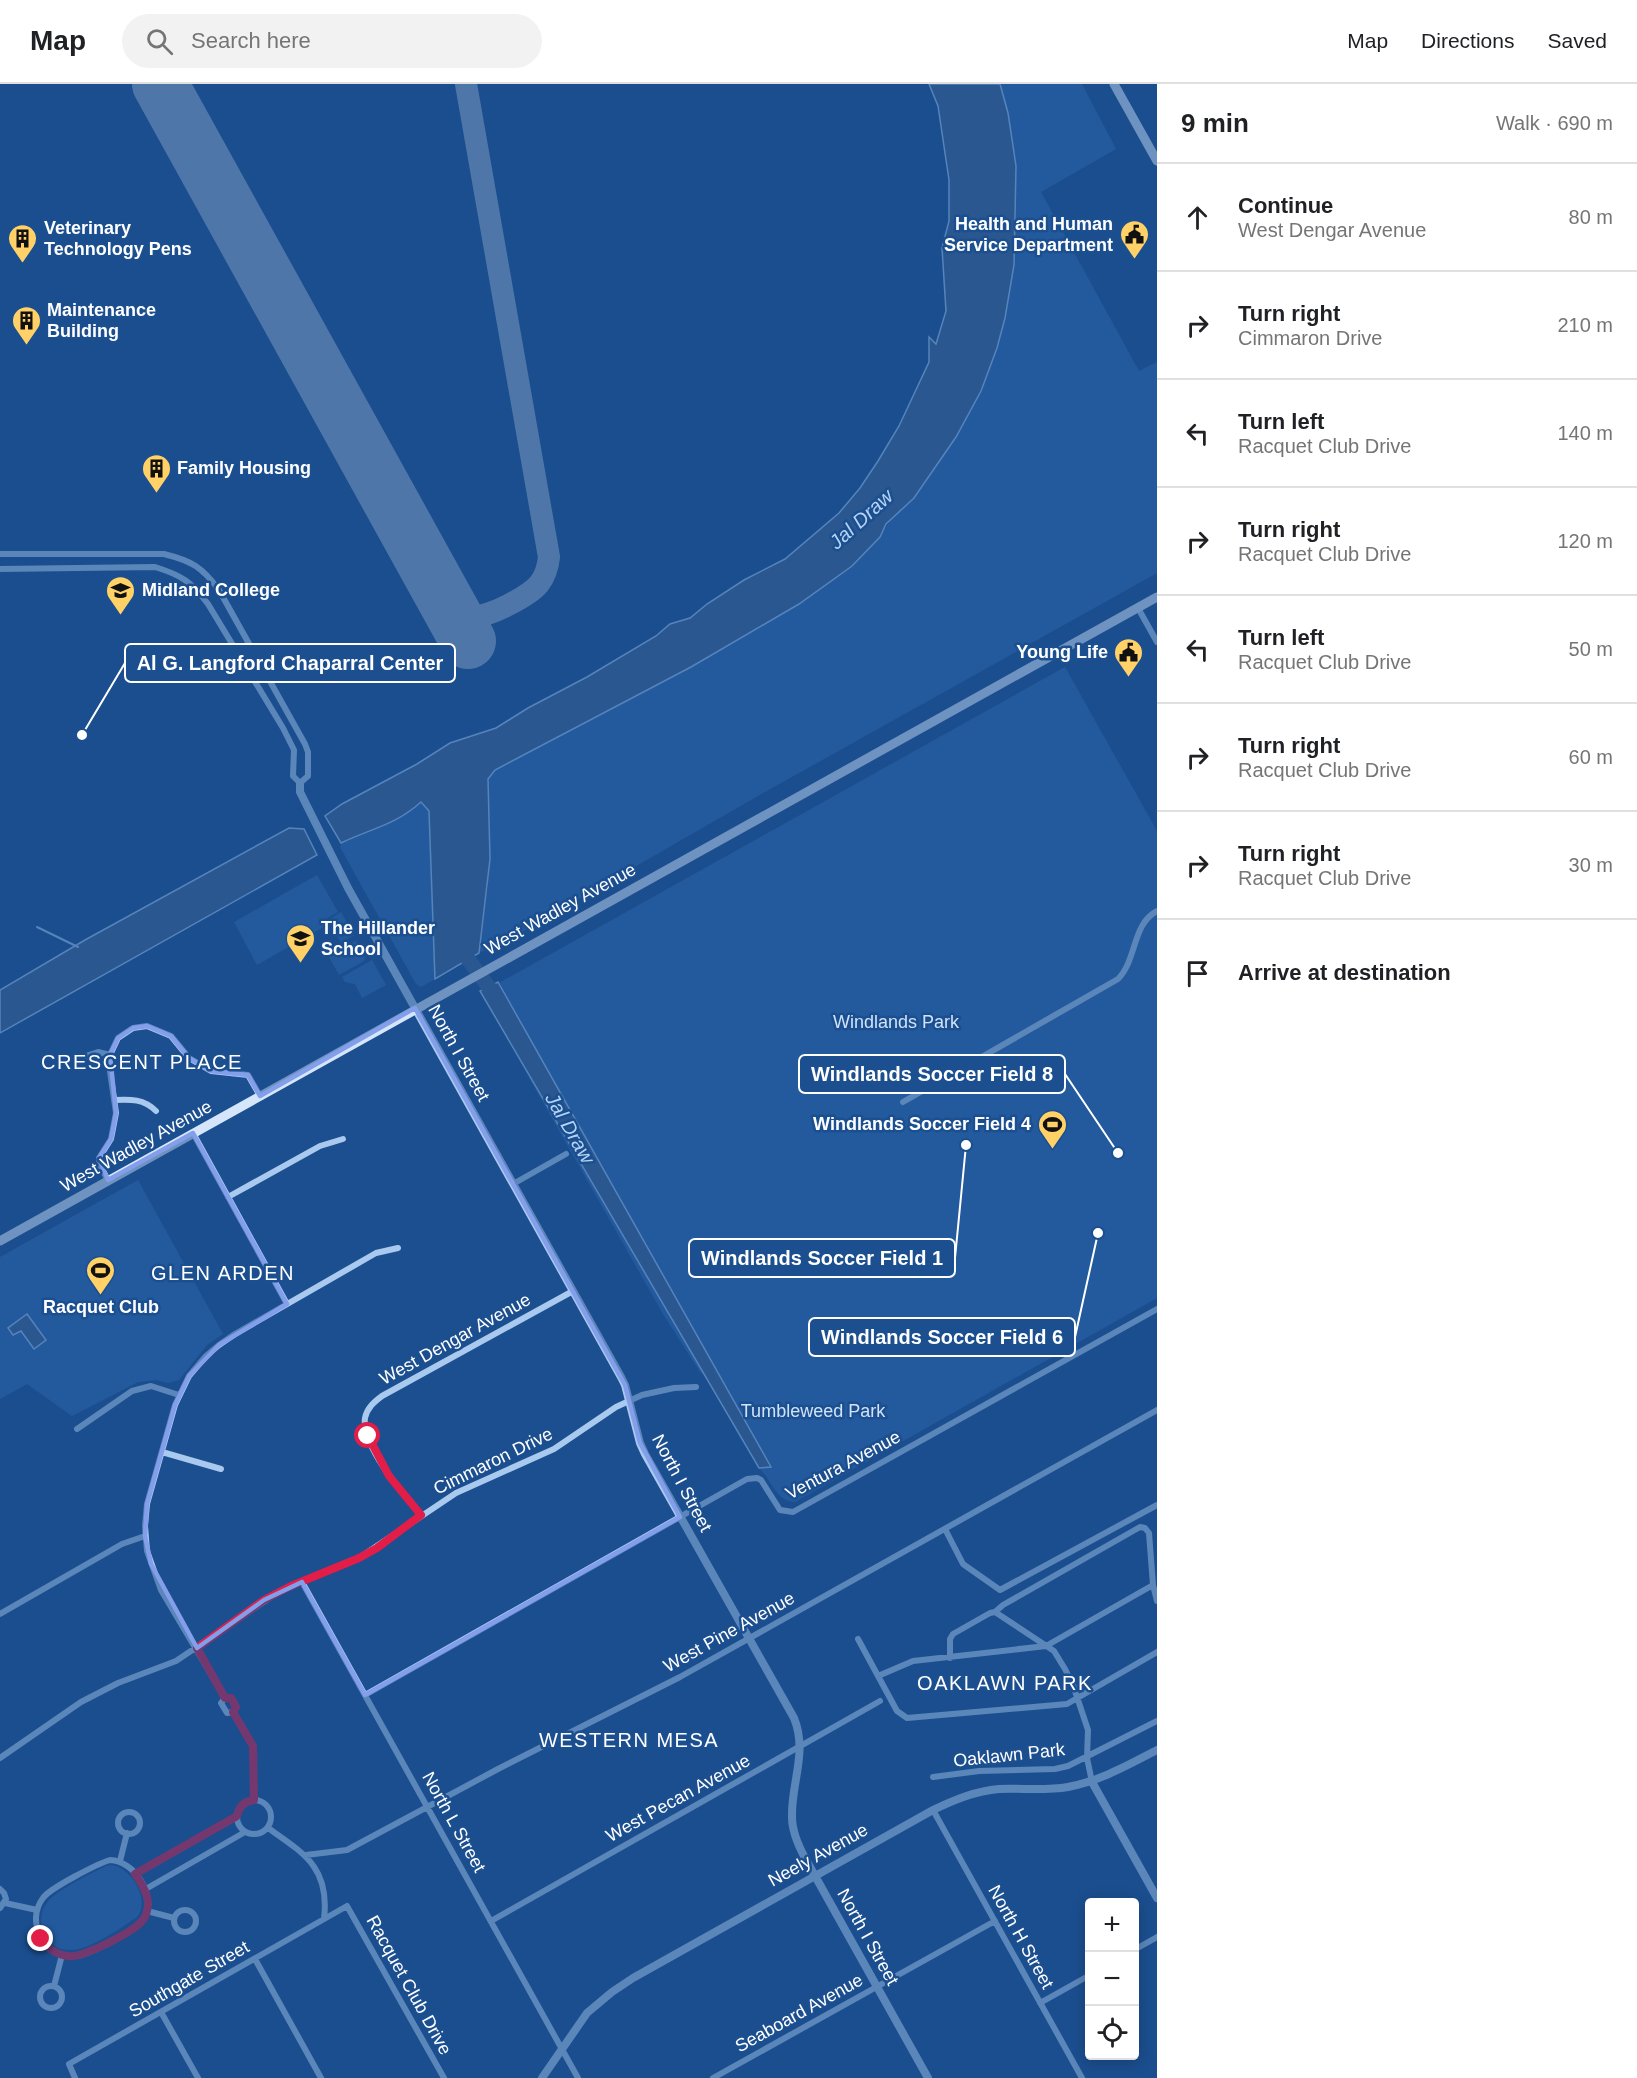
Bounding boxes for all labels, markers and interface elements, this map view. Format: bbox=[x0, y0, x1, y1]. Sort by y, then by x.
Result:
search box bbox=[122, 14, 542, 68]
text: Map bbox=[30, 25, 86, 56]
icon: search bbox=[143, 25, 176, 58]
text: Search here bbox=[191, 28, 311, 53]
text: Map bbox=[1347, 29, 1388, 52]
text: Directions bbox=[1421, 29, 1514, 52]
text: Saved bbox=[1547, 29, 1607, 52]
text: 9 min bbox=[1181, 108, 1249, 138]
text: Walk · 690 m bbox=[1496, 112, 1613, 134]
text: Continue bbox=[1238, 193, 1333, 218]
icon: ahead bbox=[1181, 201, 1214, 234]
text: 80 m bbox=[1569, 206, 1613, 228]
place label: Health and Human Service Department bbox=[944, 214, 1113, 255]
place label: Veterinary Technology Pens bbox=[44, 218, 192, 259]
public building icon: Health and Human Service Department bbox=[1118, 218, 1150, 260]
text: West Dengar Avenue bbox=[1238, 219, 1426, 241]
building icon: Veterinary Technology Pens bbox=[7, 222, 39, 264]
place label: Maintenance Building bbox=[47, 300, 156, 341]
text: Turn right bbox=[1238, 301, 1340, 326]
building icon: Maintenance Building bbox=[10, 304, 42, 346]
icon: right bbox=[1181, 309, 1214, 342]
text: 210 m bbox=[1557, 314, 1613, 336]
text: Cimmaron Drive bbox=[1238, 327, 1382, 349]
text: Turn left bbox=[1238, 409, 1324, 434]
icon: left bbox=[1181, 417, 1214, 450]
text: 140 m bbox=[1557, 422, 1613, 444]
text: Racquet Club Drive bbox=[1238, 435, 1411, 457]
building icon: Family Housing bbox=[140, 452, 172, 494]
place label: Family Housing bbox=[177, 458, 311, 478]
water label: Jal Draw bbox=[824, 484, 898, 554]
text: Turn right bbox=[1238, 517, 1340, 542]
icon: right bbox=[1181, 525, 1214, 558]
text: 120 m bbox=[1557, 530, 1613, 552]
text: Racquet Club Drive bbox=[1238, 543, 1411, 565]
school or university icon: Midland College bbox=[105, 574, 137, 616]
place label: Midland College bbox=[142, 580, 280, 600]
text: Turn left bbox=[1238, 625, 1324, 650]
icon: left bbox=[1181, 633, 1214, 666]
public building icon: Young Life bbox=[1113, 636, 1145, 678]
text: 50 m bbox=[1569, 638, 1613, 660]
place label: Young Life bbox=[1016, 642, 1108, 662]
callout: Al G. Langford Chaparral Center bbox=[125, 644, 455, 682]
text: Racquet Club Drive bbox=[1238, 651, 1411, 673]
text: Al G. Langford Chaparral Center bbox=[137, 652, 444, 674]
text: Turn right bbox=[1238, 733, 1340, 758]
icon: right bbox=[1181, 741, 1214, 774]
text: 60 m bbox=[1569, 746, 1613, 768]
text: Racquet Club Drive bbox=[1238, 759, 1411, 781]
text: Turn right bbox=[1238, 841, 1340, 866]
icon: right bbox=[1181, 849, 1214, 882]
text: 30 m bbox=[1569, 854, 1613, 876]
street label: West Wadley Avenue bbox=[481, 859, 639, 959]
text: Racquet Club Drive bbox=[1238, 867, 1411, 889]
place label: The Hillander School bbox=[321, 918, 435, 959]
school or university icon: The Hillander School bbox=[284, 922, 316, 964]
icon: arrive bbox=[1181, 957, 1214, 990]
text: Arrive at destination bbox=[1238, 960, 1451, 985]
street label: North I Street bbox=[424, 1001, 494, 1105]
park label: Windlands Park bbox=[833, 1012, 960, 1032]
district label: CRESCENT PLACE bbox=[41, 1051, 243, 1073]
callout: Windlands Soccer Field 8 bbox=[799, 1055, 1065, 1093]
text: Windlands Soccer Field 8 bbox=[811, 1063, 1053, 1085]
water label: Jal Draw bbox=[541, 1088, 600, 1169]
street label: West Wadley Avenue bbox=[57, 1096, 215, 1196]
sports icon: Windlands Soccer Field 4 bbox=[1036, 1108, 1068, 1150]
place label: Windlands Soccer Field 4 bbox=[813, 1114, 1031, 1134]
callout: Windlands Soccer Field 1 bbox=[689, 1239, 955, 1277]
text: Windlands Soccer Field 1 bbox=[701, 1247, 943, 1269]
sports icon: Racquet Club bbox=[85, 1254, 117, 1296]
district label: GLEN ARDEN bbox=[151, 1262, 295, 1284]
street label: West Dengar Avenue bbox=[376, 1289, 534, 1389]
place label: Racquet Club bbox=[43, 1297, 159, 1317]
callout: Windlands Soccer Field 6 bbox=[809, 1318, 1075, 1356]
text: Windlands Soccer Field 6 bbox=[821, 1326, 1063, 1348]
park label: Tumbleweed Park bbox=[741, 1401, 886, 1421]
route start bbox=[354, 1422, 380, 1448]
street label: Cimmaron Drive bbox=[430, 1424, 556, 1498]
street label: Ventura Avenue bbox=[782, 1426, 904, 1504]
street label: North I Street bbox=[648, 1431, 716, 1535]
street label: West Pine Avenue bbox=[660, 1588, 798, 1676]
district label: OAKLAWN PARK bbox=[917, 1672, 1093, 1694]
district label: WESTERN MESA bbox=[539, 1729, 719, 1751]
street label: Oaklawn Park bbox=[952, 1739, 1067, 1771]
street label: West Pecan Avenue bbox=[603, 1750, 753, 1846]
street label: North L Street bbox=[418, 1768, 490, 1876]
street label: Neely Avenue bbox=[765, 1819, 871, 1891]
street label: North H Street bbox=[984, 1882, 1058, 1992]
street label: North I Street bbox=[833, 1885, 903, 1989]
map controls bbox=[1085, 1898, 1139, 2060]
button: + bbox=[1085, 1898, 1139, 1952]
street label: Racquet Club Drive bbox=[362, 1912, 456, 2058]
route end bbox=[27, 1925, 53, 1951]
street label: Southgate Street bbox=[125, 1937, 253, 2021]
button: − bbox=[1085, 1952, 1139, 2006]
street label: Seaboard Avenue bbox=[732, 1970, 866, 2056]
button: locate bbox=[1085, 2006, 1139, 2060]

